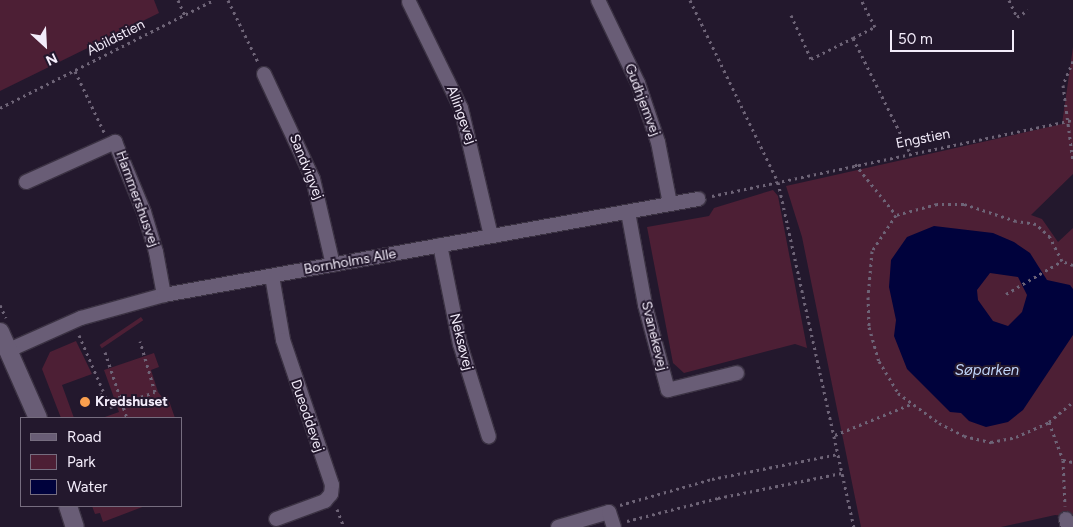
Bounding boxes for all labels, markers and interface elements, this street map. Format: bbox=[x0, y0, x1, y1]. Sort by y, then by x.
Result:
street label: Abildstien bbox=[84, 16, 148, 60]
north arrow bbox=[20, 20, 70, 70]
scale bar bbox=[893, 20, 1017, 52]
text: 50 m bbox=[898, 30, 933, 48]
text: N bbox=[43, 49, 60, 69]
street label: Gudhjemvej bbox=[621, 61, 663, 139]
street label: Allingevej bbox=[443, 84, 479, 146]
street label: Engstien bbox=[894, 126, 952, 152]
street label: Sandvigvej bbox=[285, 132, 327, 202]
street label: Hammershusvej bbox=[112, 149, 162, 249]
street label: Bornholms Alle bbox=[303, 246, 397, 278]
street label: Svanekevej bbox=[637, 300, 671, 372]
street label: Neksøvej bbox=[446, 312, 476, 372]
water label: Søparken bbox=[955, 362, 1019, 380]
street label: Dueoddevej bbox=[287, 378, 327, 454]
place label: Kredshuset bbox=[95, 394, 168, 410]
marker: Kredshuset bbox=[79, 396, 91, 408]
legend bbox=[20, 417, 182, 507]
text: Road bbox=[67, 428, 102, 446]
text: Park bbox=[67, 453, 96, 471]
text: Water bbox=[67, 478, 107, 496]

